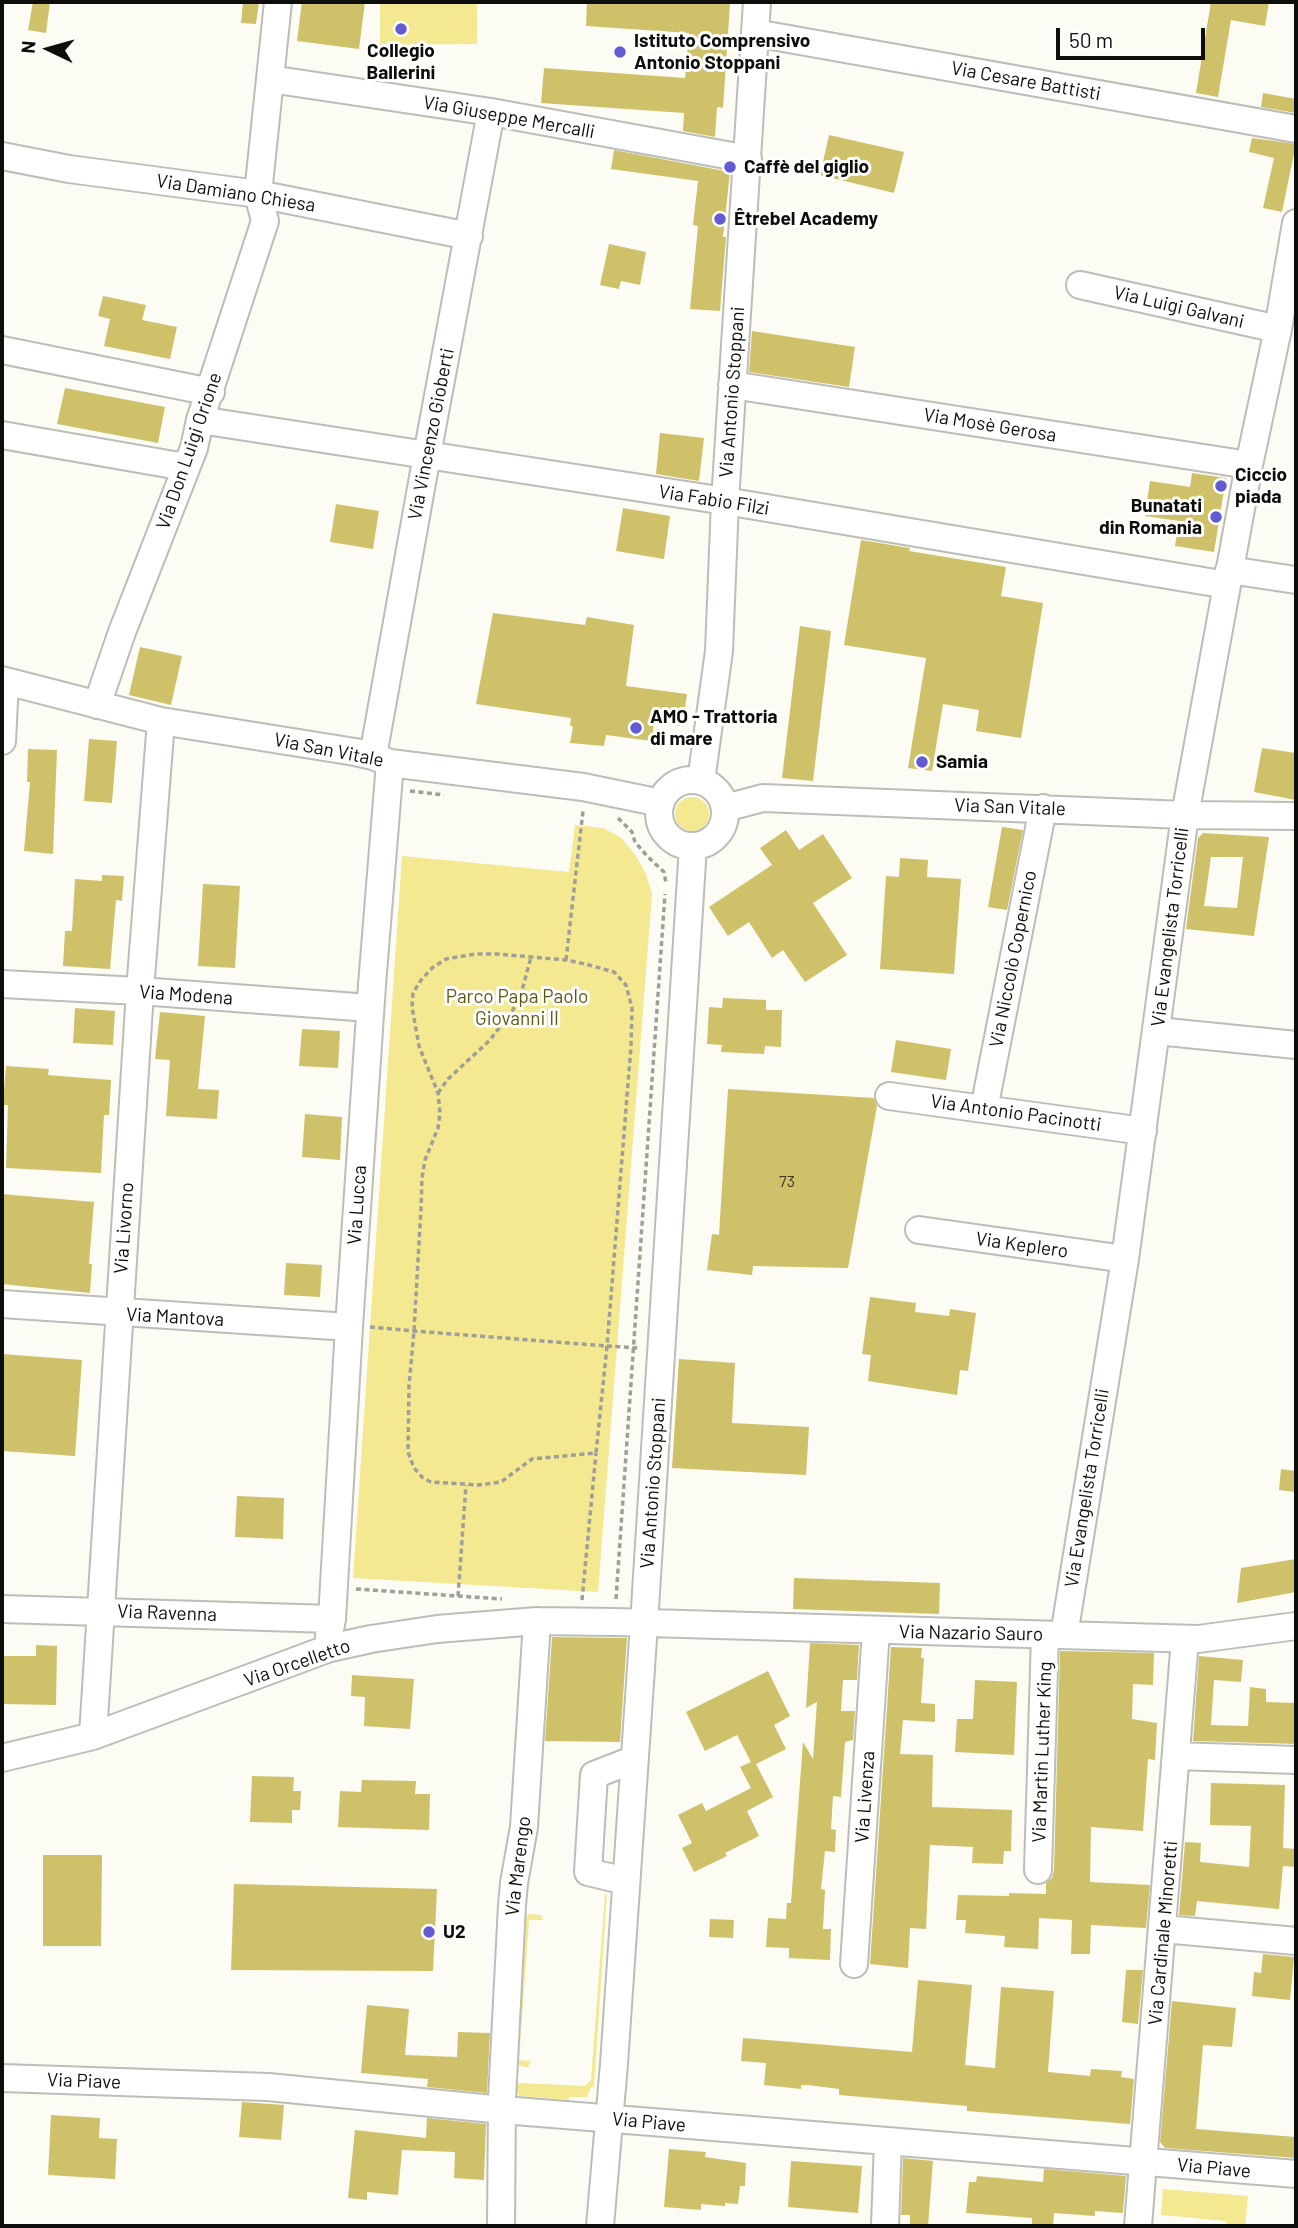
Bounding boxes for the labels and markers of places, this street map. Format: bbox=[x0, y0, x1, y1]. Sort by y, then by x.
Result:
marker: Collegio Ballerini bbox=[393, 21, 409, 37]
place label: Istituto Comprensivo Antonio Stoppani bbox=[634, 30, 810, 74]
place label: Collegio Ballerini bbox=[367, 40, 435, 84]
marker: Istituto Comprensivo Antonio Stoppani bbox=[612, 44, 628, 60]
place label: Caffè del giglio bbox=[744, 156, 869, 178]
marker: Caffè del giglio bbox=[722, 159, 738, 175]
place label: Êtrebel Academy bbox=[734, 208, 878, 230]
marker: Êtrebel Academy bbox=[712, 211, 728, 227]
place label: Ciccio piada bbox=[1235, 464, 1287, 508]
marker: Ciccio piada bbox=[1213, 478, 1229, 494]
place label: Bunatati din Romania bbox=[1099, 495, 1202, 539]
marker: Bunatati din Romania bbox=[1208, 509, 1224, 525]
place label: AMO - Trattoria di mare bbox=[650, 706, 778, 750]
marker: AMO - Trattoria di mare bbox=[628, 720, 644, 736]
place label: Samia bbox=[936, 751, 988, 773]
marker: Samia bbox=[914, 754, 930, 770]
place label: U2 bbox=[443, 1921, 466, 1943]
marker: U2 bbox=[421, 1924, 437, 1940]

